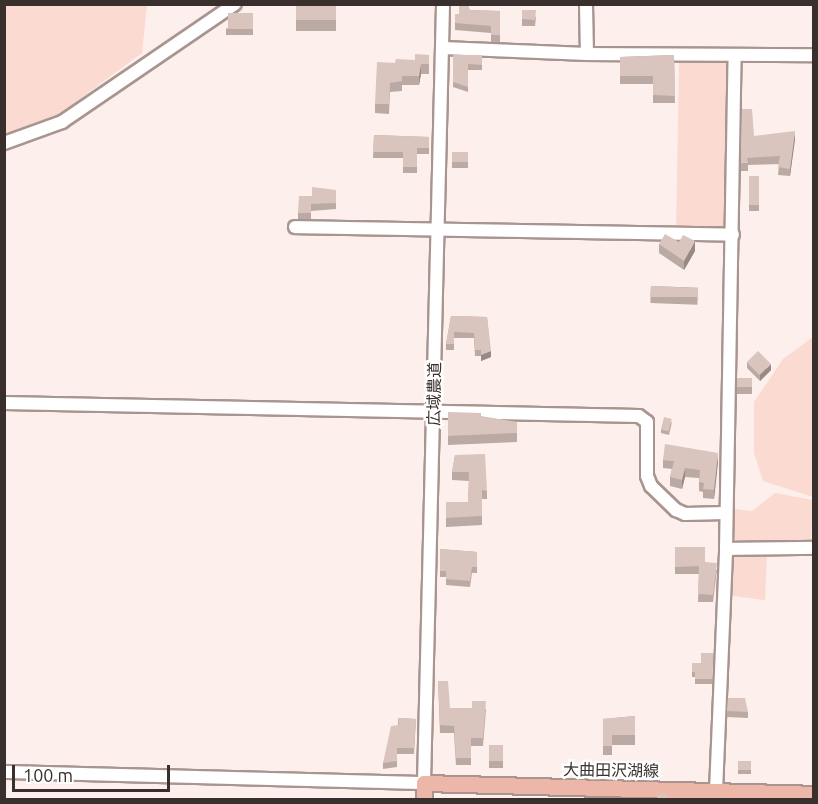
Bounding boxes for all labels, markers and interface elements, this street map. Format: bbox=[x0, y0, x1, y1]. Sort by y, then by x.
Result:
street label: 広域農道 bbox=[424, 362, 444, 426]
scale bar bbox=[15, 753, 172, 791]
street label: 大曲田沢湖線 bbox=[563, 760, 659, 780]
text: 100 m bbox=[23, 765, 73, 785]

